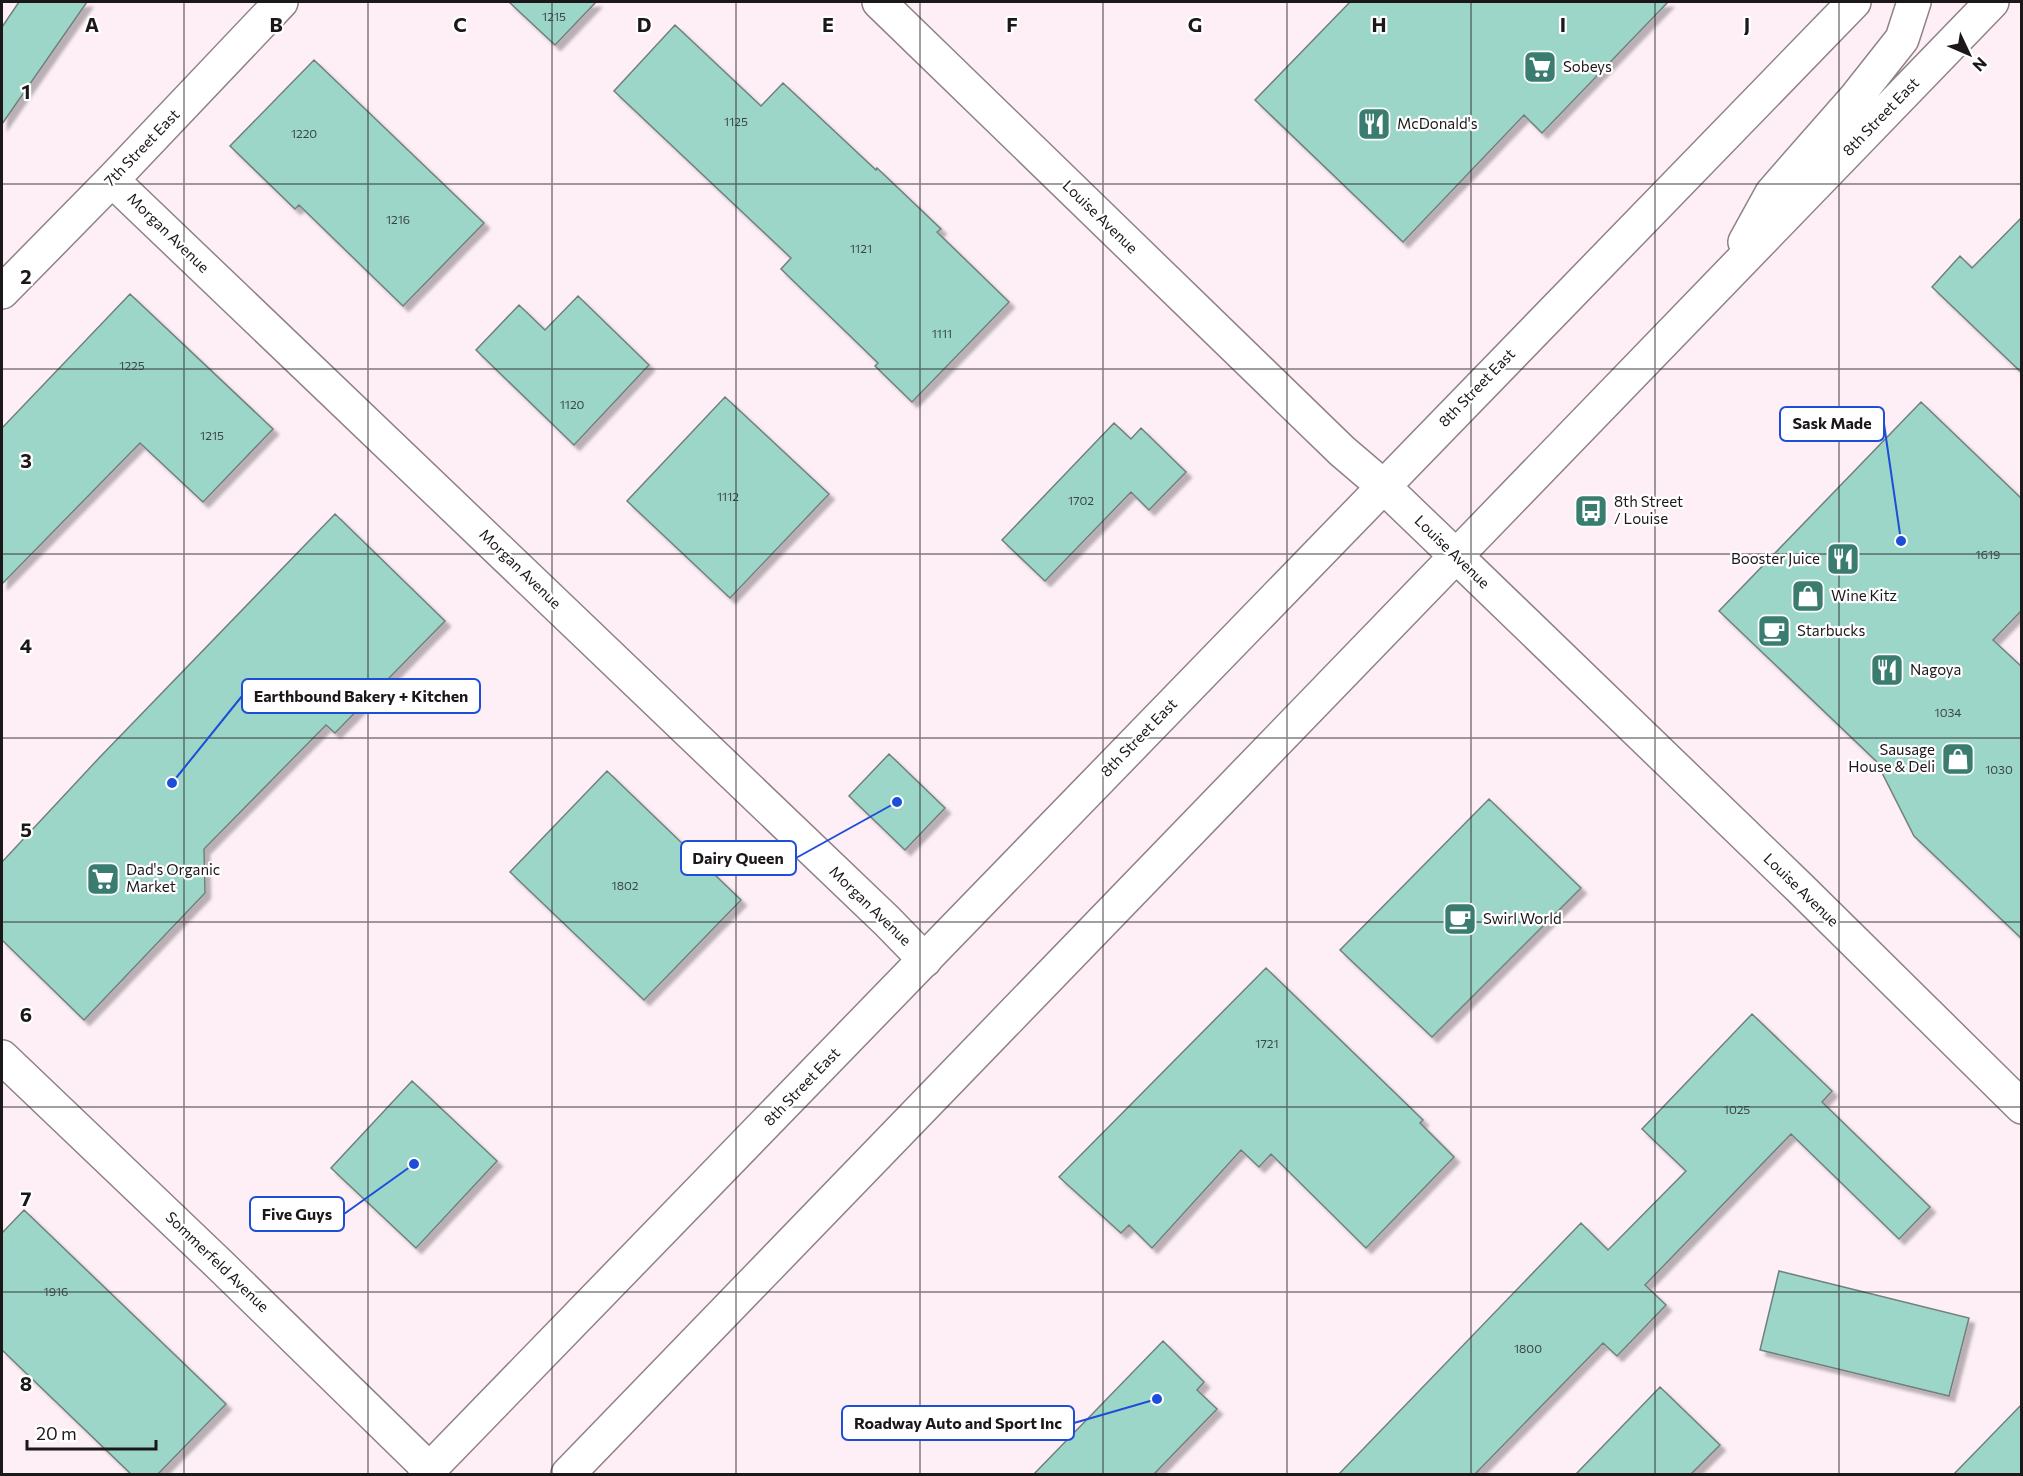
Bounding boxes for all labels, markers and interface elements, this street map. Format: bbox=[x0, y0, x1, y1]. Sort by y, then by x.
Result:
house number: 1215 bbox=[542, 9, 566, 23]
text: A bbox=[85, 12, 99, 36]
text: B bbox=[269, 12, 283, 36]
text: C bbox=[453, 12, 467, 36]
text: D bbox=[637, 12, 651, 36]
text: E bbox=[822, 12, 834, 36]
text: F bbox=[1006, 12, 1018, 36]
text: G bbox=[1188, 12, 1202, 36]
text: H bbox=[1372, 12, 1387, 36]
text: I bbox=[1560, 12, 1566, 36]
text: J bbox=[1744, 12, 1750, 36]
north arrow bbox=[1939, 24, 1999, 84]
supermarket icon: Sobeys bbox=[1522, 49, 1558, 85]
text: N bbox=[1969, 54, 1991, 76]
place label: Sobeys bbox=[1563, 57, 1612, 75]
street label: 8th Street East bbox=[1838, 73, 1922, 159]
text: 1 bbox=[21, 79, 31, 103]
street label: 7th Street East bbox=[100, 105, 183, 190]
restaurant icon: McDonald's bbox=[1356, 106, 1392, 142]
house number: 1125 bbox=[724, 114, 748, 128]
place label: McDonald's bbox=[1397, 114, 1478, 132]
house number: 1220 bbox=[291, 126, 317, 140]
street label: Louise Avenue bbox=[1059, 176, 1142, 257]
street label: Morgan Avenue bbox=[124, 189, 213, 276]
house number: 1216 bbox=[386, 212, 410, 226]
house number: 1121 bbox=[850, 241, 872, 255]
text: 2 bbox=[20, 264, 32, 288]
house number: 1111 bbox=[932, 326, 952, 340]
street label: 8th Street East bbox=[1434, 344, 1518, 430]
house number: 1225 bbox=[119, 358, 145, 372]
house number: 1120 bbox=[560, 397, 585, 411]
callout: Sask Made bbox=[1780, 407, 1884, 441]
text: Sask Made bbox=[1792, 413, 1872, 432]
house number: 1215 bbox=[200, 428, 224, 442]
text: 3 bbox=[20, 448, 32, 472]
house number: 1112 bbox=[717, 489, 739, 503]
place label: 8th Street / Louise bbox=[1614, 492, 1683, 527]
house number: 1702 bbox=[1068, 493, 1094, 507]
bus stop icon: 8th Street / Louise bbox=[1573, 493, 1609, 529]
street label: Louise Avenue bbox=[1411, 511, 1494, 592]
street label: Morgan Avenue bbox=[476, 525, 565, 612]
restaurant icon: Booster Juice bbox=[1825, 541, 1861, 577]
house number: 1619 bbox=[1976, 547, 2000, 561]
place label: Booster Juice bbox=[1731, 549, 1820, 567]
shop icon: Wine Kitz bbox=[1790, 578, 1826, 614]
place label: Wine Kitz bbox=[1831, 586, 1897, 604]
cafe icon: Starbucks bbox=[1756, 613, 1792, 649]
place label: Starbucks bbox=[1797, 621, 1865, 639]
text: 4 bbox=[20, 633, 32, 657]
restaurant icon: Nagoya bbox=[1869, 652, 1905, 688]
place label: Nagoya bbox=[1910, 660, 1961, 678]
callout: Earthbound Bakery + Kitchen bbox=[242, 679, 480, 713]
text: Earthbound Bakery + Kitchen bbox=[254, 686, 468, 705]
street label: 8th Street East bbox=[1096, 694, 1180, 780]
house number: 1034 bbox=[1935, 705, 1961, 719]
place label: Sausage House & Deli bbox=[1848, 740, 1935, 775]
shop icon: Sausage House & Deli bbox=[1940, 741, 1976, 777]
house number: 1030 bbox=[1985, 762, 2013, 776]
text: 5 bbox=[20, 817, 32, 841]
callout: Dairy Queen bbox=[681, 841, 796, 875]
text: Dairy Queen bbox=[692, 848, 784, 867]
street label: Louise Avenue bbox=[1760, 849, 1843, 930]
place label: Dad's Organic Market bbox=[126, 860, 220, 895]
supermarket icon: Dad's Organic Market bbox=[85, 861, 121, 897]
street label: Morgan Avenue bbox=[826, 862, 915, 949]
house number: 1802 bbox=[612, 878, 639, 892]
cafe icon: Swirl World bbox=[1442, 901, 1478, 937]
place label: Swirl World bbox=[1483, 909, 1562, 927]
text: 6 bbox=[20, 1002, 32, 1026]
house number: 1721 bbox=[1255, 1036, 1279, 1050]
street label: 8th Street East bbox=[759, 1043, 843, 1129]
house number: 1025 bbox=[1724, 1102, 1750, 1116]
text: 7 bbox=[21, 1186, 32, 1210]
callout: Five Guys bbox=[250, 1197, 344, 1231]
text: Five Guys bbox=[262, 1204, 332, 1223]
street label: Sommerfeld Avenue bbox=[162, 1207, 273, 1315]
house number: 1916 bbox=[44, 1284, 68, 1298]
house number: 1800 bbox=[1514, 1341, 1542, 1355]
text: 8 bbox=[20, 1371, 32, 1395]
callout: Roadway Auto and Sport Inc bbox=[842, 1406, 1074, 1440]
scale bar bbox=[27, 1413, 156, 1451]
text: Roadway Auto and Sport Inc bbox=[854, 1413, 1062, 1432]
text: 20 m bbox=[36, 1422, 77, 1444]

